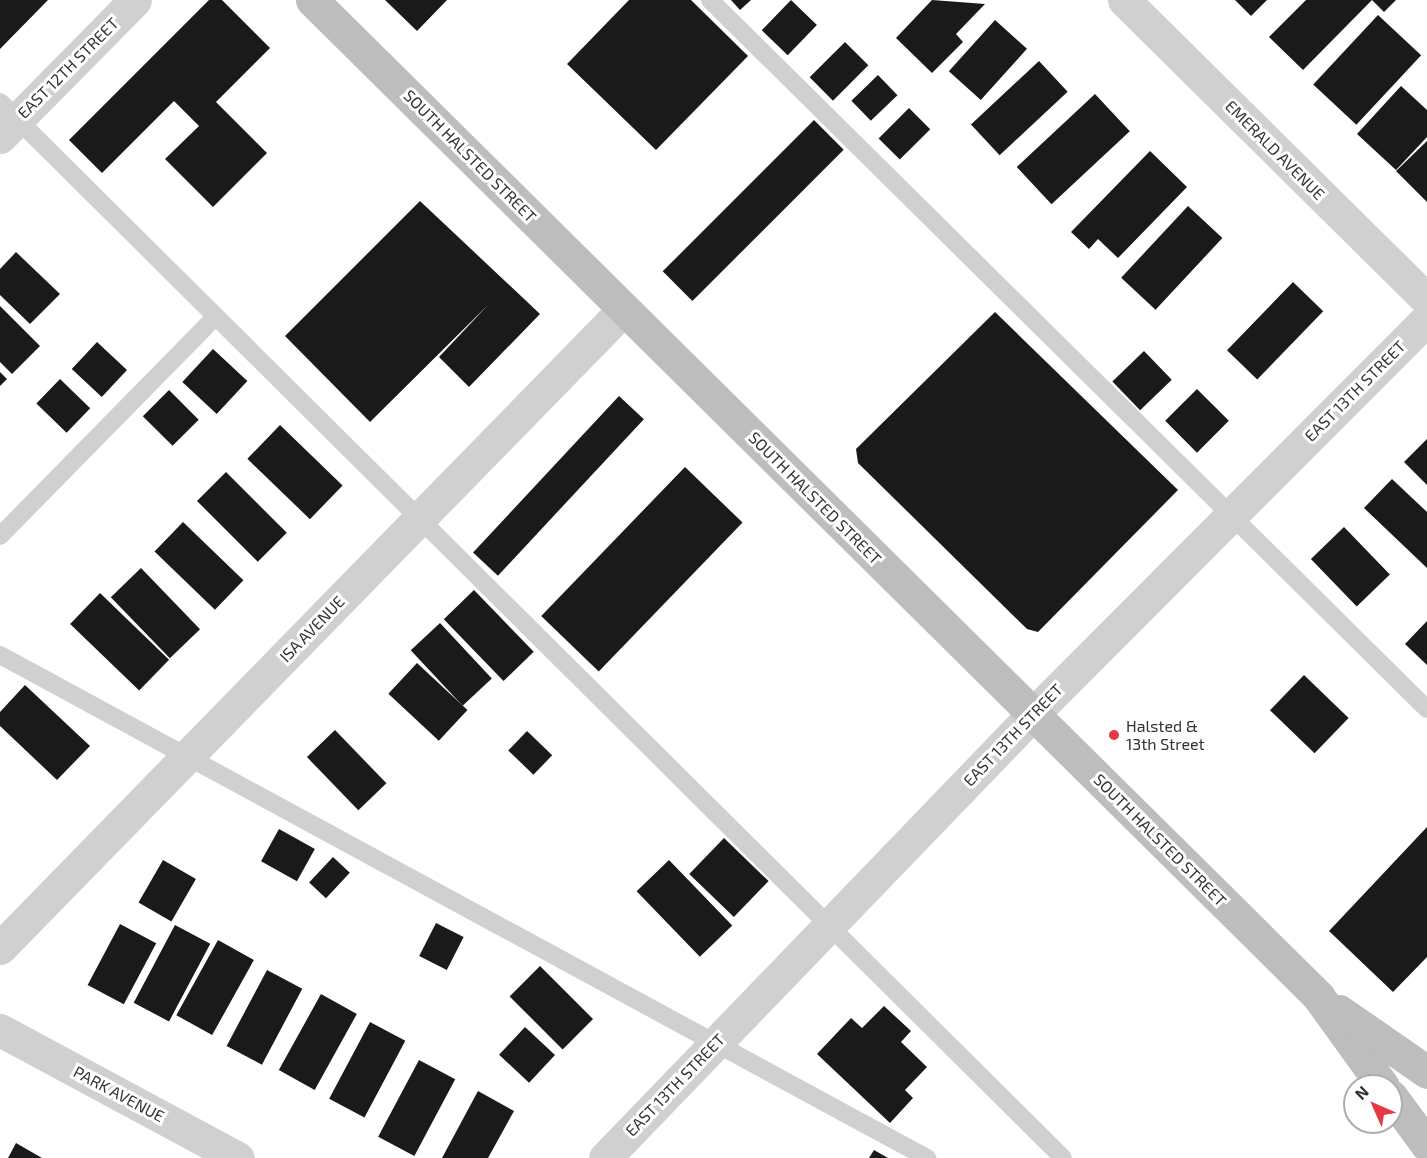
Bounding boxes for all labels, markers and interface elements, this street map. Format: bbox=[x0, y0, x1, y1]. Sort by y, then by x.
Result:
street label: EAST 12TH STREET bbox=[13, 13, 123, 123]
street label: SOUTH HALSTED STREET bbox=[400, 86, 540, 226]
street label: EMERALD AVENUE bbox=[1221, 96, 1329, 204]
street label: EAST 13TH STREET bbox=[1301, 337, 1409, 445]
street label: SOUTH HALSTED STREET bbox=[745, 428, 885, 568]
street label: ISA AVENUE bbox=[275, 592, 349, 666]
street label: EAST 13TH STREET bbox=[959, 680, 1067, 790]
place label: Halsted & 13th Street bbox=[1126, 716, 1205, 754]
marker: Halsted & 13th Street bbox=[1107, 728, 1121, 742]
street label: SOUTH HALSTED STREET bbox=[1090, 770, 1230, 910]
street label: EAST 13TH STREET bbox=[621, 1030, 729, 1140]
street label: PARK AVENUE bbox=[70, 1062, 168, 1126]
north arrow bbox=[1343, 1074, 1403, 1134]
text: N bbox=[1351, 1082, 1372, 1103]

